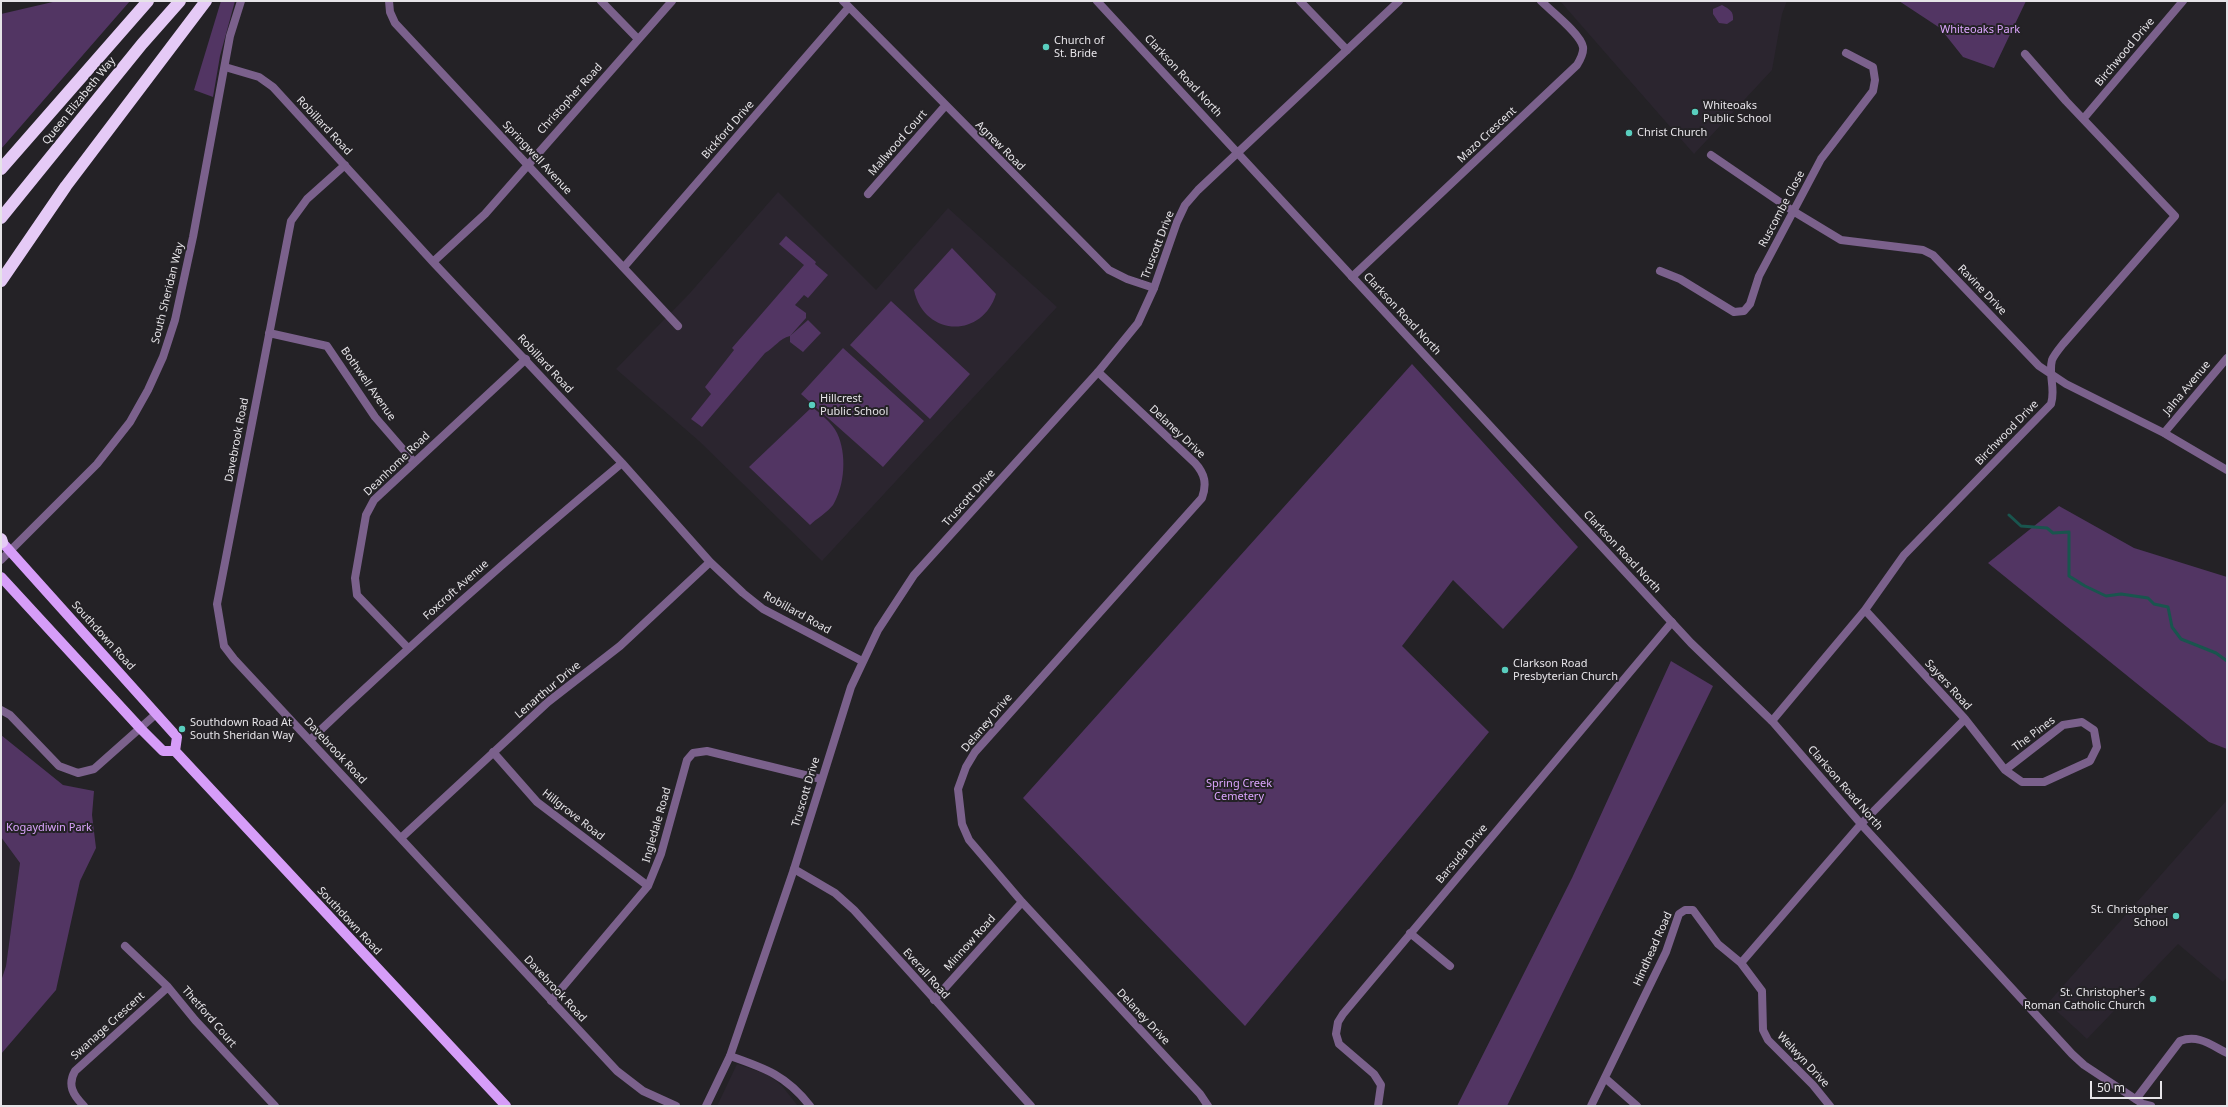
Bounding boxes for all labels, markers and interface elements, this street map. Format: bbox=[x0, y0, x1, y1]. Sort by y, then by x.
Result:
street label: Birchwood Drive bbox=[2093, 15, 2157, 89]
park label: Whiteoaks Park bbox=[1940, 23, 2020, 37]
street label: Clarkson Road North bbox=[1141, 32, 1225, 120]
place label: Church of St. Bride bbox=[1054, 34, 1104, 60]
marker: Church of St. Bride bbox=[1041, 42, 1051, 52]
street label: Queen Elizabeth Way bbox=[40, 55, 118, 147]
street label: Christopher Road bbox=[535, 61, 605, 137]
street label: Robillard Road bbox=[293, 94, 355, 158]
street label: Bickford Drive bbox=[699, 98, 757, 162]
place label: Whiteoaks Public School bbox=[1703, 99, 1771, 125]
street label: Mazo Crescent bbox=[1455, 104, 1519, 166]
marker: Whiteoaks Public School bbox=[1690, 107, 1700, 117]
street label: Mallwood Court bbox=[866, 108, 930, 178]
street label: Springwell Avenue bbox=[500, 118, 574, 198]
street label: Agnew Road bbox=[973, 119, 1027, 173]
place label: Christ Church bbox=[1637, 126, 1707, 140]
marker: Christ Church bbox=[1624, 128, 1634, 138]
street label: Ruscombe Close bbox=[1756, 168, 1808, 250]
street label: Truscott Drive bbox=[1139, 209, 1177, 281]
street label: South Sheridan Way bbox=[149, 241, 187, 345]
street label: Ravine Drive bbox=[1955, 262, 2009, 318]
street label: Clarkson Road North bbox=[1360, 270, 1444, 358]
street label: Robillard Road bbox=[514, 332, 576, 396]
street label: Bothwell Avenue bbox=[338, 345, 398, 423]
street label: Jalna Avenue bbox=[2161, 358, 2213, 418]
place label: Hillcrest Public School bbox=[820, 392, 888, 418]
street label: Davebrook Road bbox=[222, 397, 252, 483]
street label: Birchwood Drive bbox=[1973, 398, 2041, 468]
marker: Hillcrest Public School bbox=[807, 400, 817, 410]
street label: Delaney Drive bbox=[1146, 403, 1208, 461]
street label: Deanhome Road bbox=[361, 429, 433, 499]
street label: Truscott Drive bbox=[940, 467, 998, 529]
street label: Clarkson Road North bbox=[1580, 508, 1664, 596]
street label: Foxcroft Avenue bbox=[421, 557, 491, 623]
street label: Robillard Road bbox=[761, 589, 833, 637]
street label: Southdown Road bbox=[69, 599, 137, 673]
place label: Clarkson Road Presbyterian Church bbox=[1513, 657, 1618, 683]
street label: Sayers Road bbox=[1922, 657, 1974, 713]
street label: Lenarthur Drive bbox=[512, 659, 584, 721]
marker: Clarkson Road Presbyterian Church bbox=[1500, 665, 1510, 675]
street label: Delaney Drive bbox=[959, 691, 1015, 755]
street label: The Pines bbox=[2010, 714, 2058, 754]
street label: Davebrook Road bbox=[301, 715, 369, 787]
place label: Southdown Road At South Sheridan Way bbox=[190, 716, 294, 742]
marker: Southdown Road At South Sheridan Way bbox=[177, 724, 187, 734]
street label: Clarkson Road North bbox=[1805, 743, 1885, 833]
street label: Truscott Drive bbox=[789, 756, 823, 828]
park label: Spring Creek Cemetery bbox=[1206, 777, 1272, 803]
street label: Ingledale Road bbox=[640, 786, 674, 864]
street label: Hillgrove Road bbox=[539, 787, 607, 843]
park label: Kogaydiwin Park bbox=[6, 821, 92, 835]
street label: Barsuda Drive bbox=[1434, 822, 1490, 886]
street label: Southdown Road bbox=[314, 884, 384, 958]
place label: St. Christopher School bbox=[2091, 903, 2168, 929]
street label: Hindhead Road bbox=[1631, 910, 1675, 988]
marker: St. Christopher School bbox=[2171, 911, 2181, 921]
street label: Minnow Road bbox=[941, 912, 999, 974]
street label: Everall Road bbox=[900, 946, 952, 1002]
street label: Davebrook Road bbox=[521, 953, 589, 1025]
street label: Thetford Court bbox=[179, 984, 239, 1050]
street label: Delaney Drive bbox=[1114, 986, 1172, 1048]
place label: St. Christopher's Roman Catholic Church bbox=[2024, 986, 2145, 1012]
street label: Swanage Crescent bbox=[68, 989, 148, 1063]
marker: St. Christopher's Roman Catholic Church bbox=[2148, 994, 2158, 1004]
street label: Welwyn Drive bbox=[1774, 1030, 1832, 1090]
scale bar bbox=[2092, 1073, 2164, 1099]
text: 50 m bbox=[2097, 1079, 2125, 1096]

